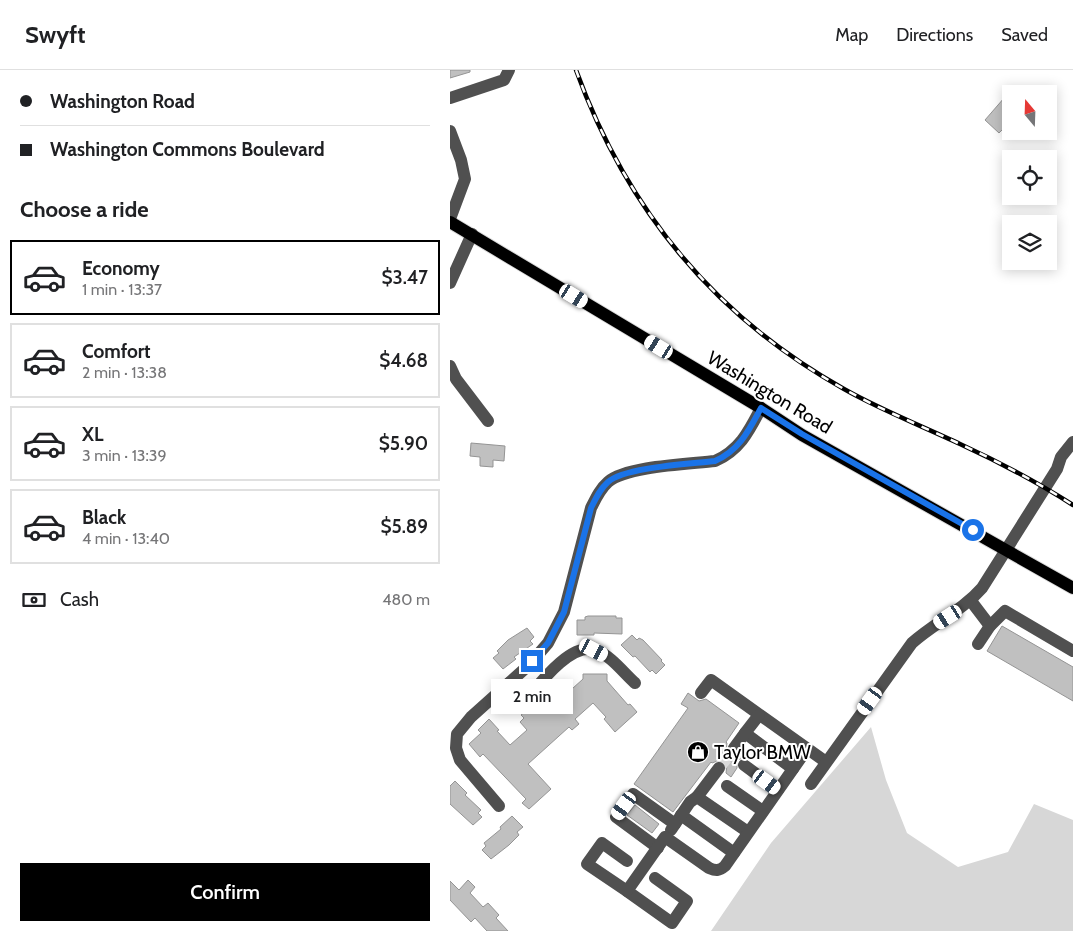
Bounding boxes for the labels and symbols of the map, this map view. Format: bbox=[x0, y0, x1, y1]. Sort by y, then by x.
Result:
north arrow bbox=[1002, 85, 1058, 140]
car bbox=[557, 282, 590, 310]
car bbox=[642, 333, 675, 361]
street label: Washington Road bbox=[703, 346, 836, 439]
route start bbox=[962, 519, 984, 541]
car bbox=[931, 603, 964, 631]
car bbox=[577, 637, 610, 663]
route end bbox=[521, 650, 543, 672]
callout: 2 min bbox=[491, 678, 573, 714]
car bbox=[855, 684, 884, 718]
shop icon: Taylor BMW bbox=[686, 740, 710, 764]
place label: Taylor BMW bbox=[714, 741, 811, 764]
car bbox=[750, 767, 783, 797]
car bbox=[609, 789, 638, 823]

